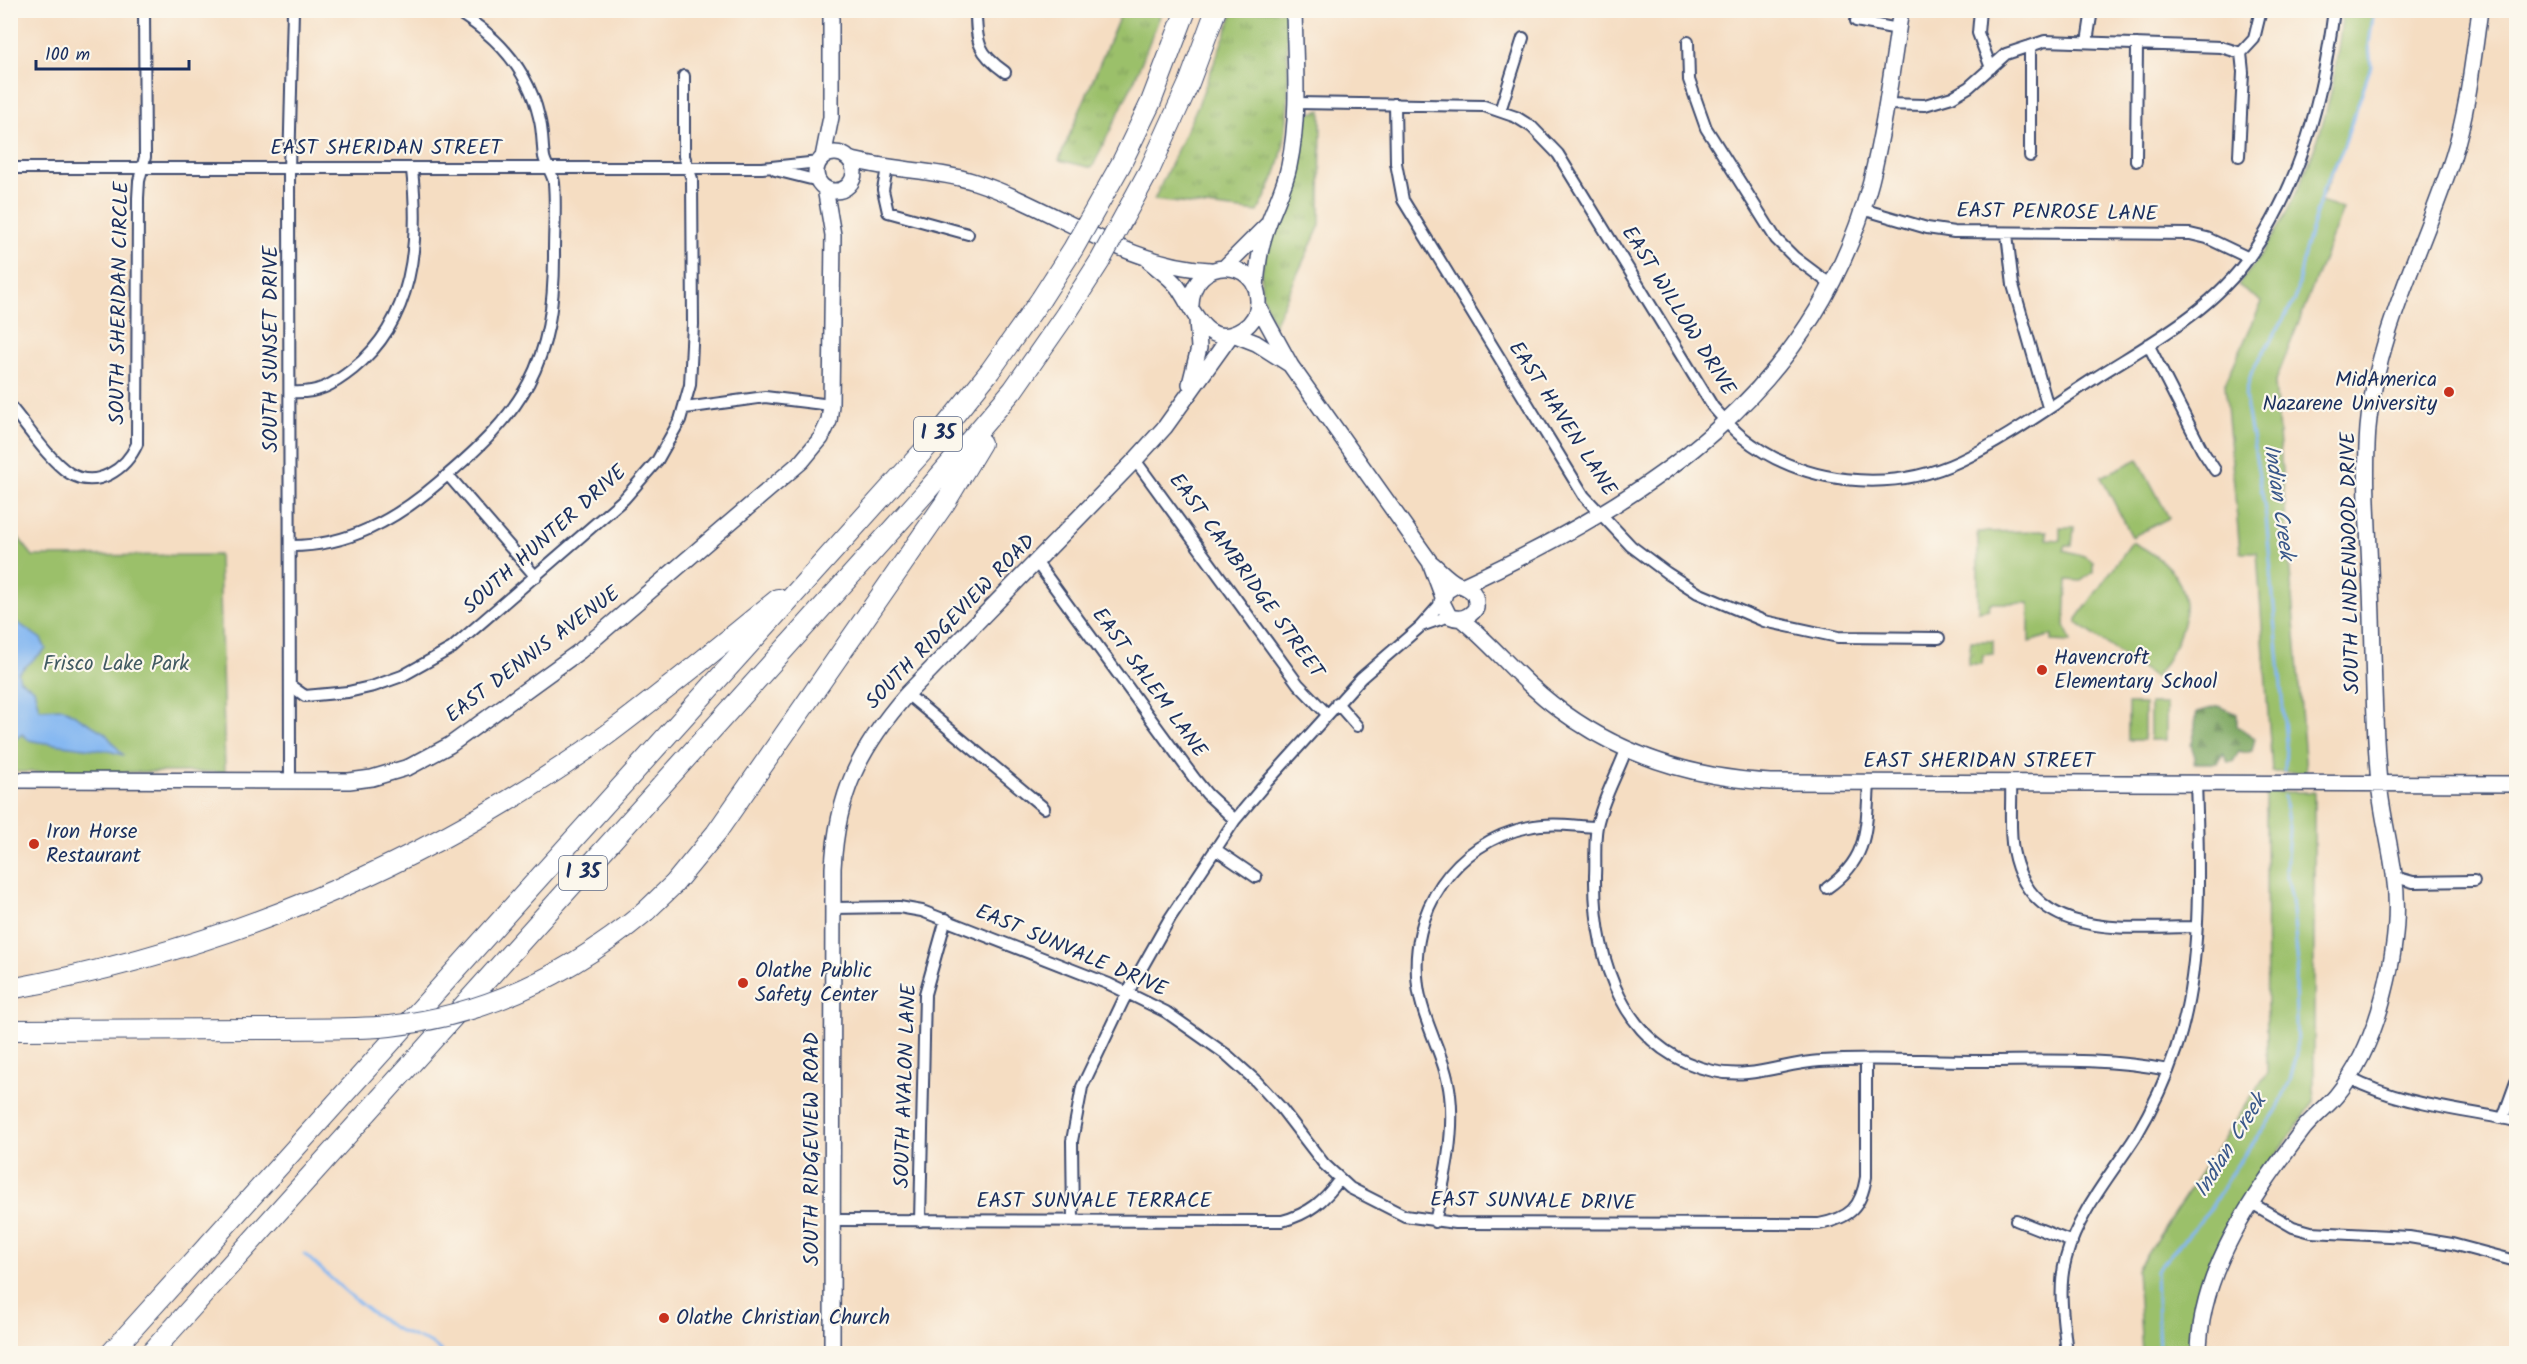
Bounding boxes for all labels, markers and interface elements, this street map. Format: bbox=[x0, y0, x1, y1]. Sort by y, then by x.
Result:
scale bar bbox=[36, 33, 189, 71]
text: 100 m bbox=[45, 41, 90, 70]
street label: EAST SHERIDAN STREET bbox=[270, 132, 504, 165]
street label: SOUTH SHERIDAN CIRCLE bbox=[101, 180, 139, 425]
street label: EAST PENROSE LANE bbox=[1956, 195, 2159, 231]
street label: EAST WILLOW DRIVE bbox=[1612, 219, 1744, 403]
street label: SOUTH SUNSET DRIVE bbox=[255, 245, 288, 453]
street label: EAST HAVEN LANE bbox=[1499, 335, 1625, 504]
place label: MidAmerica Nazarene University bbox=[2262, 364, 2437, 421]
marker: MidAmerica Nazarene University bbox=[2442, 385, 2456, 399]
road number: I 35 bbox=[914, 417, 962, 451]
street label: SOUTH LINDENWOOD DRIVE bbox=[2332, 431, 2370, 695]
water label: Indian Creek bbox=[2253, 442, 2304, 566]
street label: SOUTH HUNTER DRIVE bbox=[456, 457, 635, 623]
street label: EAST CAMBRIDGE STREET bbox=[1160, 466, 1333, 687]
street label: SOUTH RIDGEVIEW ROAD bbox=[858, 526, 1044, 718]
street label: EAST DENNIS AVENUE bbox=[439, 578, 628, 732]
street label: EAST SALEM LANE bbox=[1083, 601, 1215, 766]
place label: Havencroft Elementary School bbox=[2054, 642, 2217, 699]
park label: Frisco Lake Park bbox=[43, 648, 189, 681]
marker: Havencroft Elementary School bbox=[2035, 663, 2049, 677]
street label: EAST SHERIDAN STREET bbox=[1863, 745, 2097, 778]
place label: Iron Horse Restaurant bbox=[46, 816, 142, 873]
marker: Iron Horse Restaurant bbox=[27, 837, 41, 851]
road number: I 35 bbox=[559, 856, 607, 890]
street label: EAST SUNVALE DRIVE bbox=[970, 896, 1173, 1007]
place label: Olathe Public Safety Center bbox=[755, 955, 879, 1012]
marker: Olathe Public Safety Center bbox=[736, 976, 750, 990]
street label: SOUTH AVALON LANE bbox=[886, 982, 926, 1189]
street label: SOUTH RIDGEVIEW ROAD bbox=[796, 1032, 829, 1266]
water label: Indian Creek bbox=[2185, 1084, 2279, 1205]
street label: EAST SUNVALE DRIVE bbox=[1430, 1184, 1637, 1220]
street label: EAST SUNVALE TERRACE bbox=[976, 1185, 1213, 1218]
place label: Olathe Christian Church bbox=[676, 1302, 890, 1335]
marker: Olathe Christian Church bbox=[657, 1311, 671, 1325]

